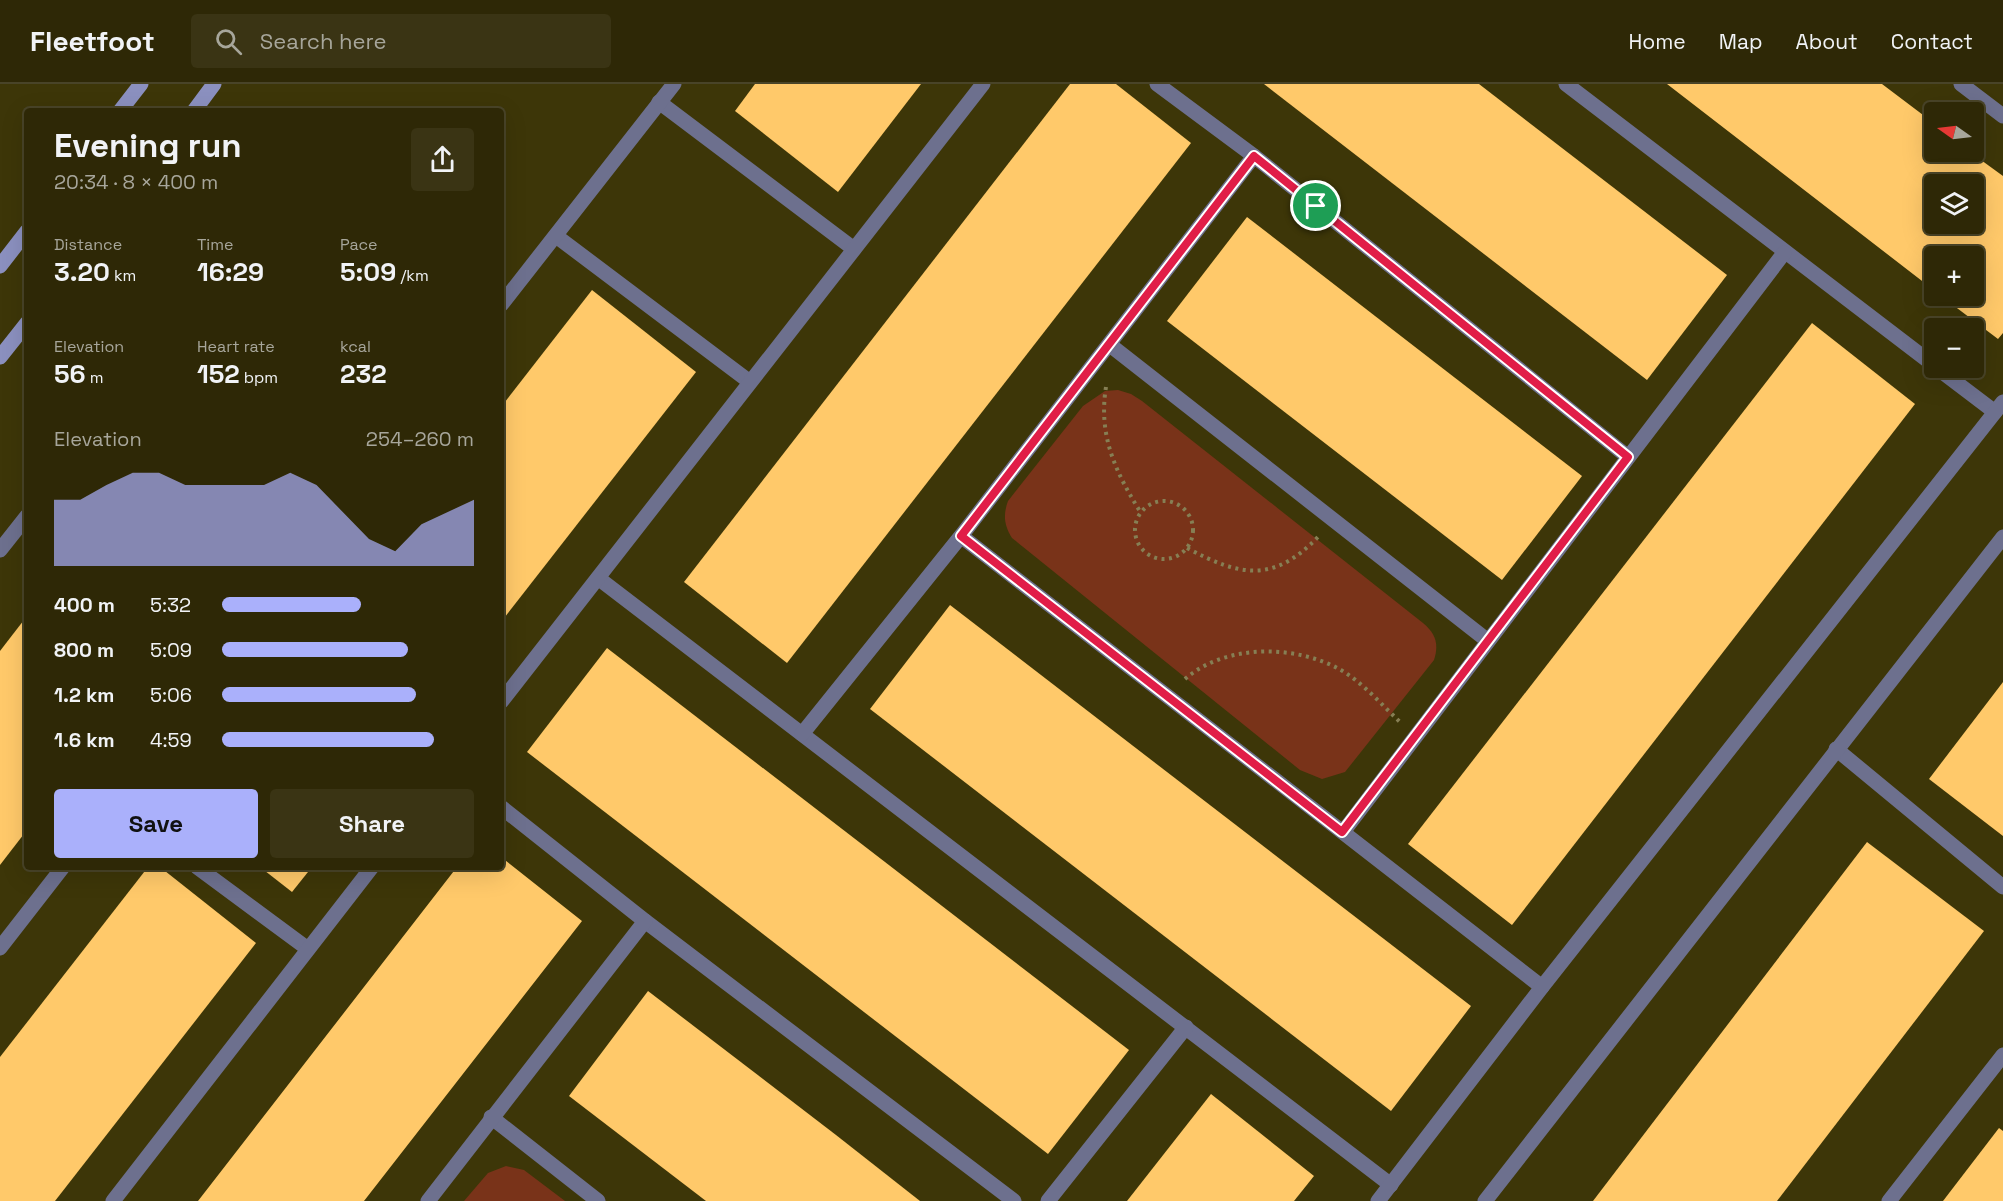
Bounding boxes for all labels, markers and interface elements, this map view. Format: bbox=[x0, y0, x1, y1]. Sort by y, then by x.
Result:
search box bbox=[191, 14, 611, 68]
text: Fleetfoot bbox=[30, 23, 155, 59]
icon: search bbox=[212, 25, 245, 58]
text: Search here bbox=[260, 27, 387, 55]
text: Home bbox=[1628, 28, 1686, 55]
text: Map bbox=[1719, 28, 1763, 55]
text: About bbox=[1796, 28, 1858, 55]
text: Contact bbox=[1891, 28, 1973, 55]
north arrow bbox=[1924, 102, 1984, 162]
map controls bbox=[1924, 102, 1984, 378]
text: Evening run bbox=[54, 125, 242, 167]
button: share bbox=[411, 128, 474, 191]
text: 20:34 · 8 × 400 m bbox=[54, 169, 218, 195]
button: layers bbox=[1924, 174, 1984, 234]
pin bbox=[1290, 180, 1341, 231]
icon: arrive bbox=[1299, 189, 1332, 222]
text: Distance bbox=[54, 234, 122, 255]
text: Time bbox=[197, 234, 233, 255]
text: Pace bbox=[340, 234, 377, 255]
button: + bbox=[1924, 246, 1984, 306]
text: 3.20 bbox=[54, 255, 110, 289]
text: 16:29 bbox=[197, 255, 264, 289]
text: 5:09 bbox=[340, 255, 396, 289]
text: km bbox=[110, 265, 136, 286]
text: /km bbox=[396, 265, 429, 286]
button: − bbox=[1924, 318, 1984, 378]
text: Elevation bbox=[54, 336, 124, 357]
text: Heart rate bbox=[197, 336, 275, 357]
text: kcal bbox=[340, 336, 371, 357]
text: 56 bbox=[54, 357, 86, 391]
text: 152 bbox=[197, 357, 240, 391]
text: 232 bbox=[340, 357, 387, 391]
text: m bbox=[86, 367, 104, 388]
text: bpm bbox=[240, 367, 278, 388]
text: Elevation bbox=[54, 426, 142, 452]
text: 254–260 m bbox=[366, 426, 474, 452]
text: 400 m bbox=[54, 592, 115, 618]
text: 5:32 bbox=[150, 592, 191, 618]
text: 800 m bbox=[54, 637, 114, 663]
text: 5:09 bbox=[150, 637, 192, 663]
text: 1.2 km bbox=[54, 682, 114, 708]
text: 5:06 bbox=[150, 682, 192, 708]
text: 1.6 km bbox=[54, 727, 115, 753]
text: 4:59 bbox=[150, 727, 192, 753]
button: Save bbox=[54, 789, 258, 858]
button: Share bbox=[270, 789, 474, 858]

